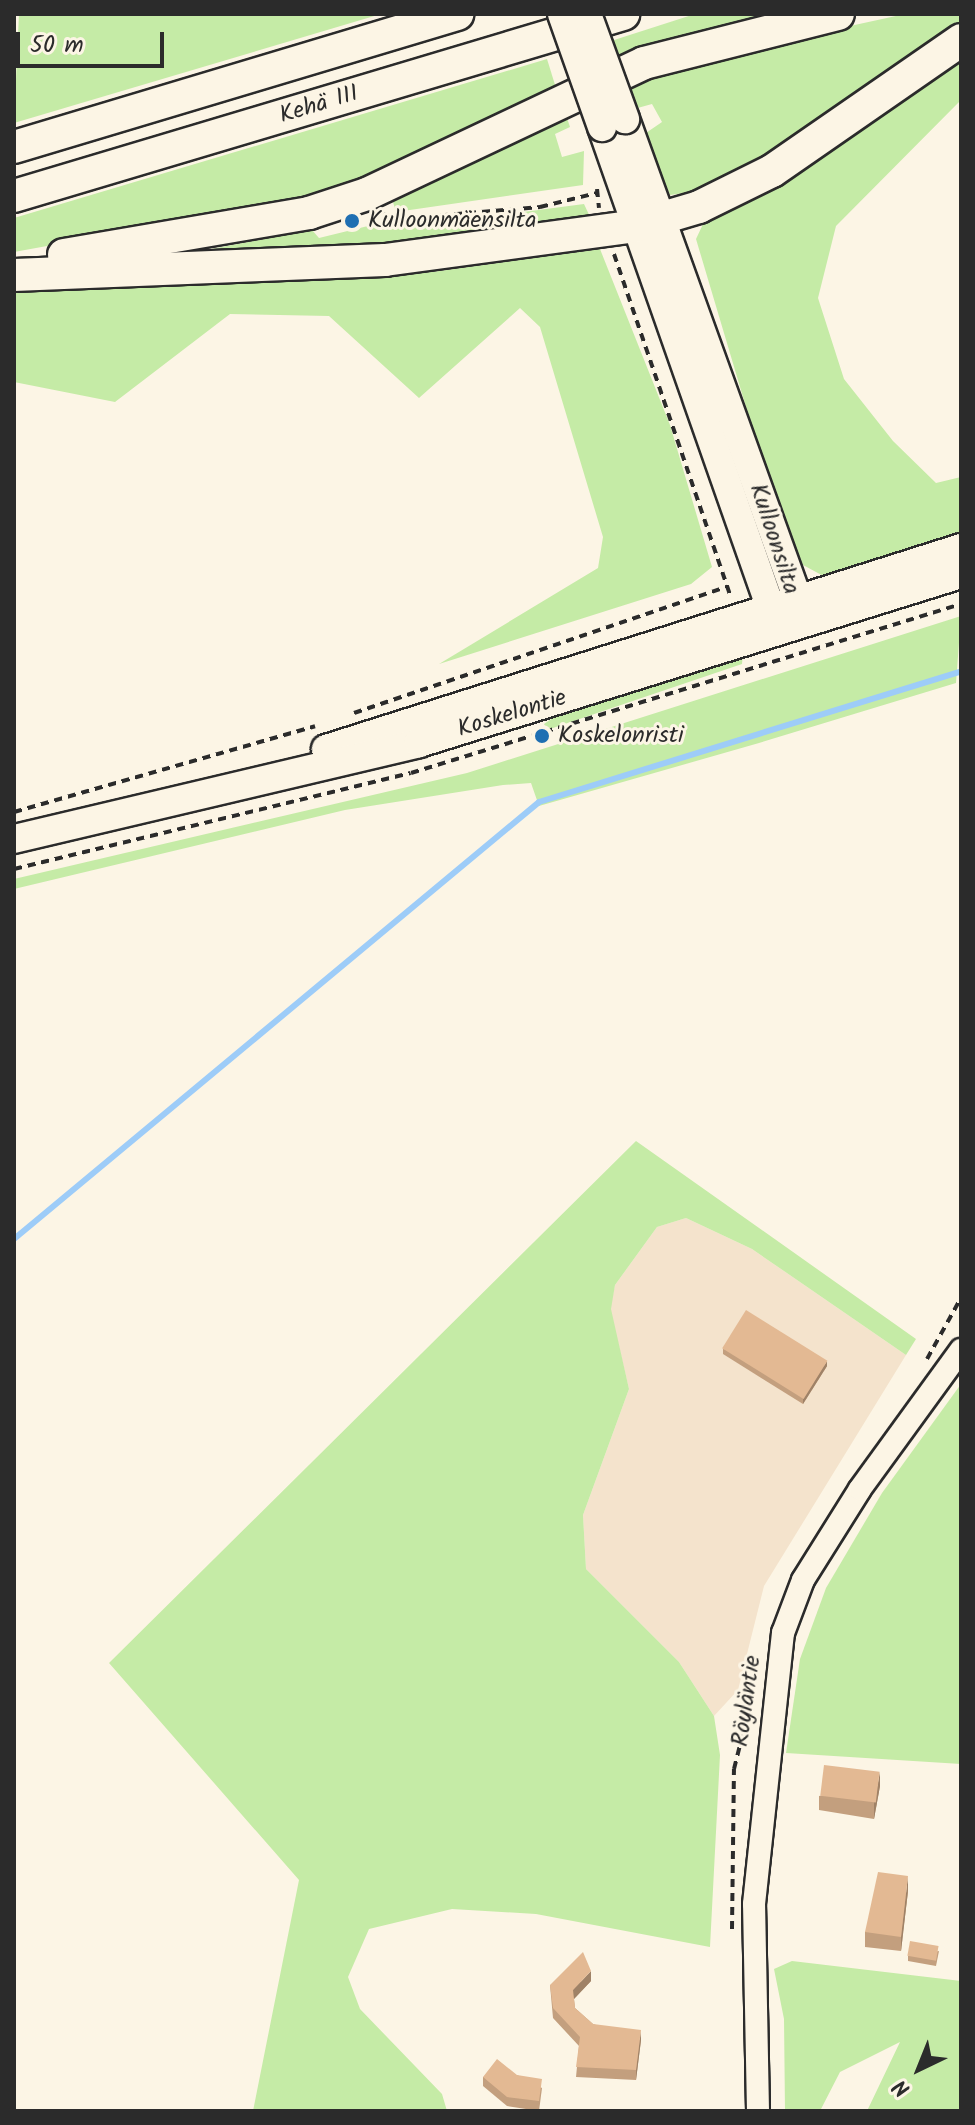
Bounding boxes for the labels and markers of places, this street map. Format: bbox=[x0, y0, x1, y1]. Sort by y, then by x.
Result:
place label: Kulloonmäensilta bbox=[368, 207, 536, 235]
marker: Kulloonmäensilta bbox=[343, 212, 361, 230]
place label: Koskelonristi bbox=[558, 722, 684, 750]
marker: Koskelonristi bbox=[533, 727, 551, 745]

